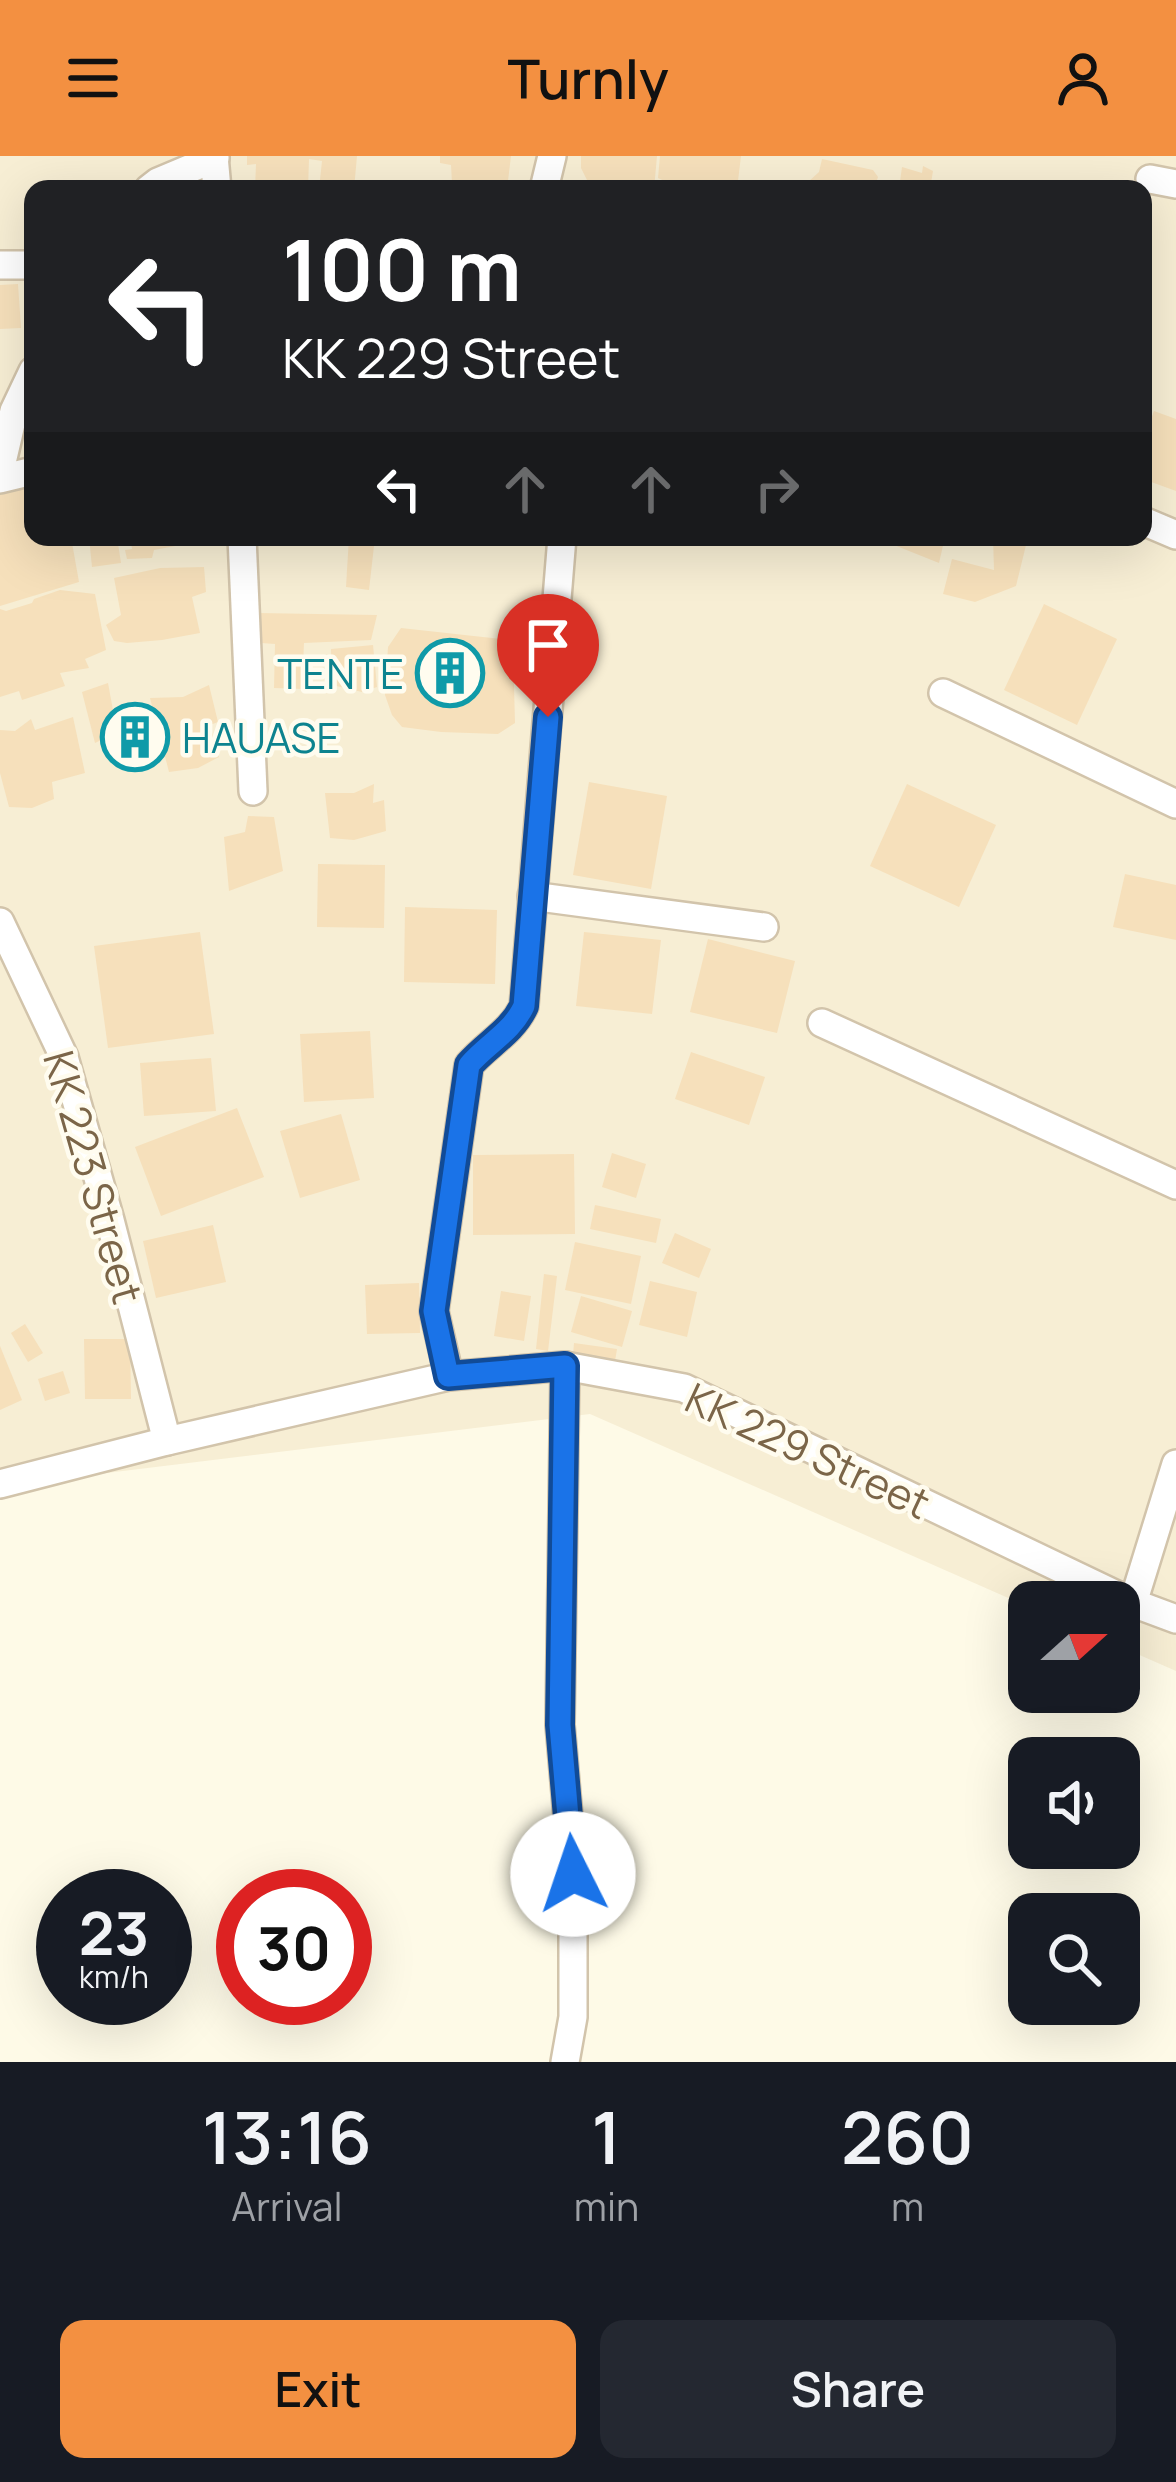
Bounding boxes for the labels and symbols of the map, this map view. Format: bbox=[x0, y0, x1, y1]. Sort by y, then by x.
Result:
pin bbox=[497, 594, 599, 717]
building icon: TENTE bbox=[415, 638, 485, 708]
place label: TENTE bbox=[277, 644, 404, 702]
building icon: HAUASE bbox=[100, 702, 170, 772]
place label: HAUASE bbox=[182, 708, 340, 766]
street label: KK 223 Street bbox=[30, 1044, 158, 1310]
street label: KK 229 Street bbox=[677, 1368, 939, 1532]
north arrow bbox=[1008, 1581, 1140, 1713]
position arrow bbox=[510, 1811, 636, 1937]
speed limit sign: 30 bbox=[216, 1869, 372, 2025]

